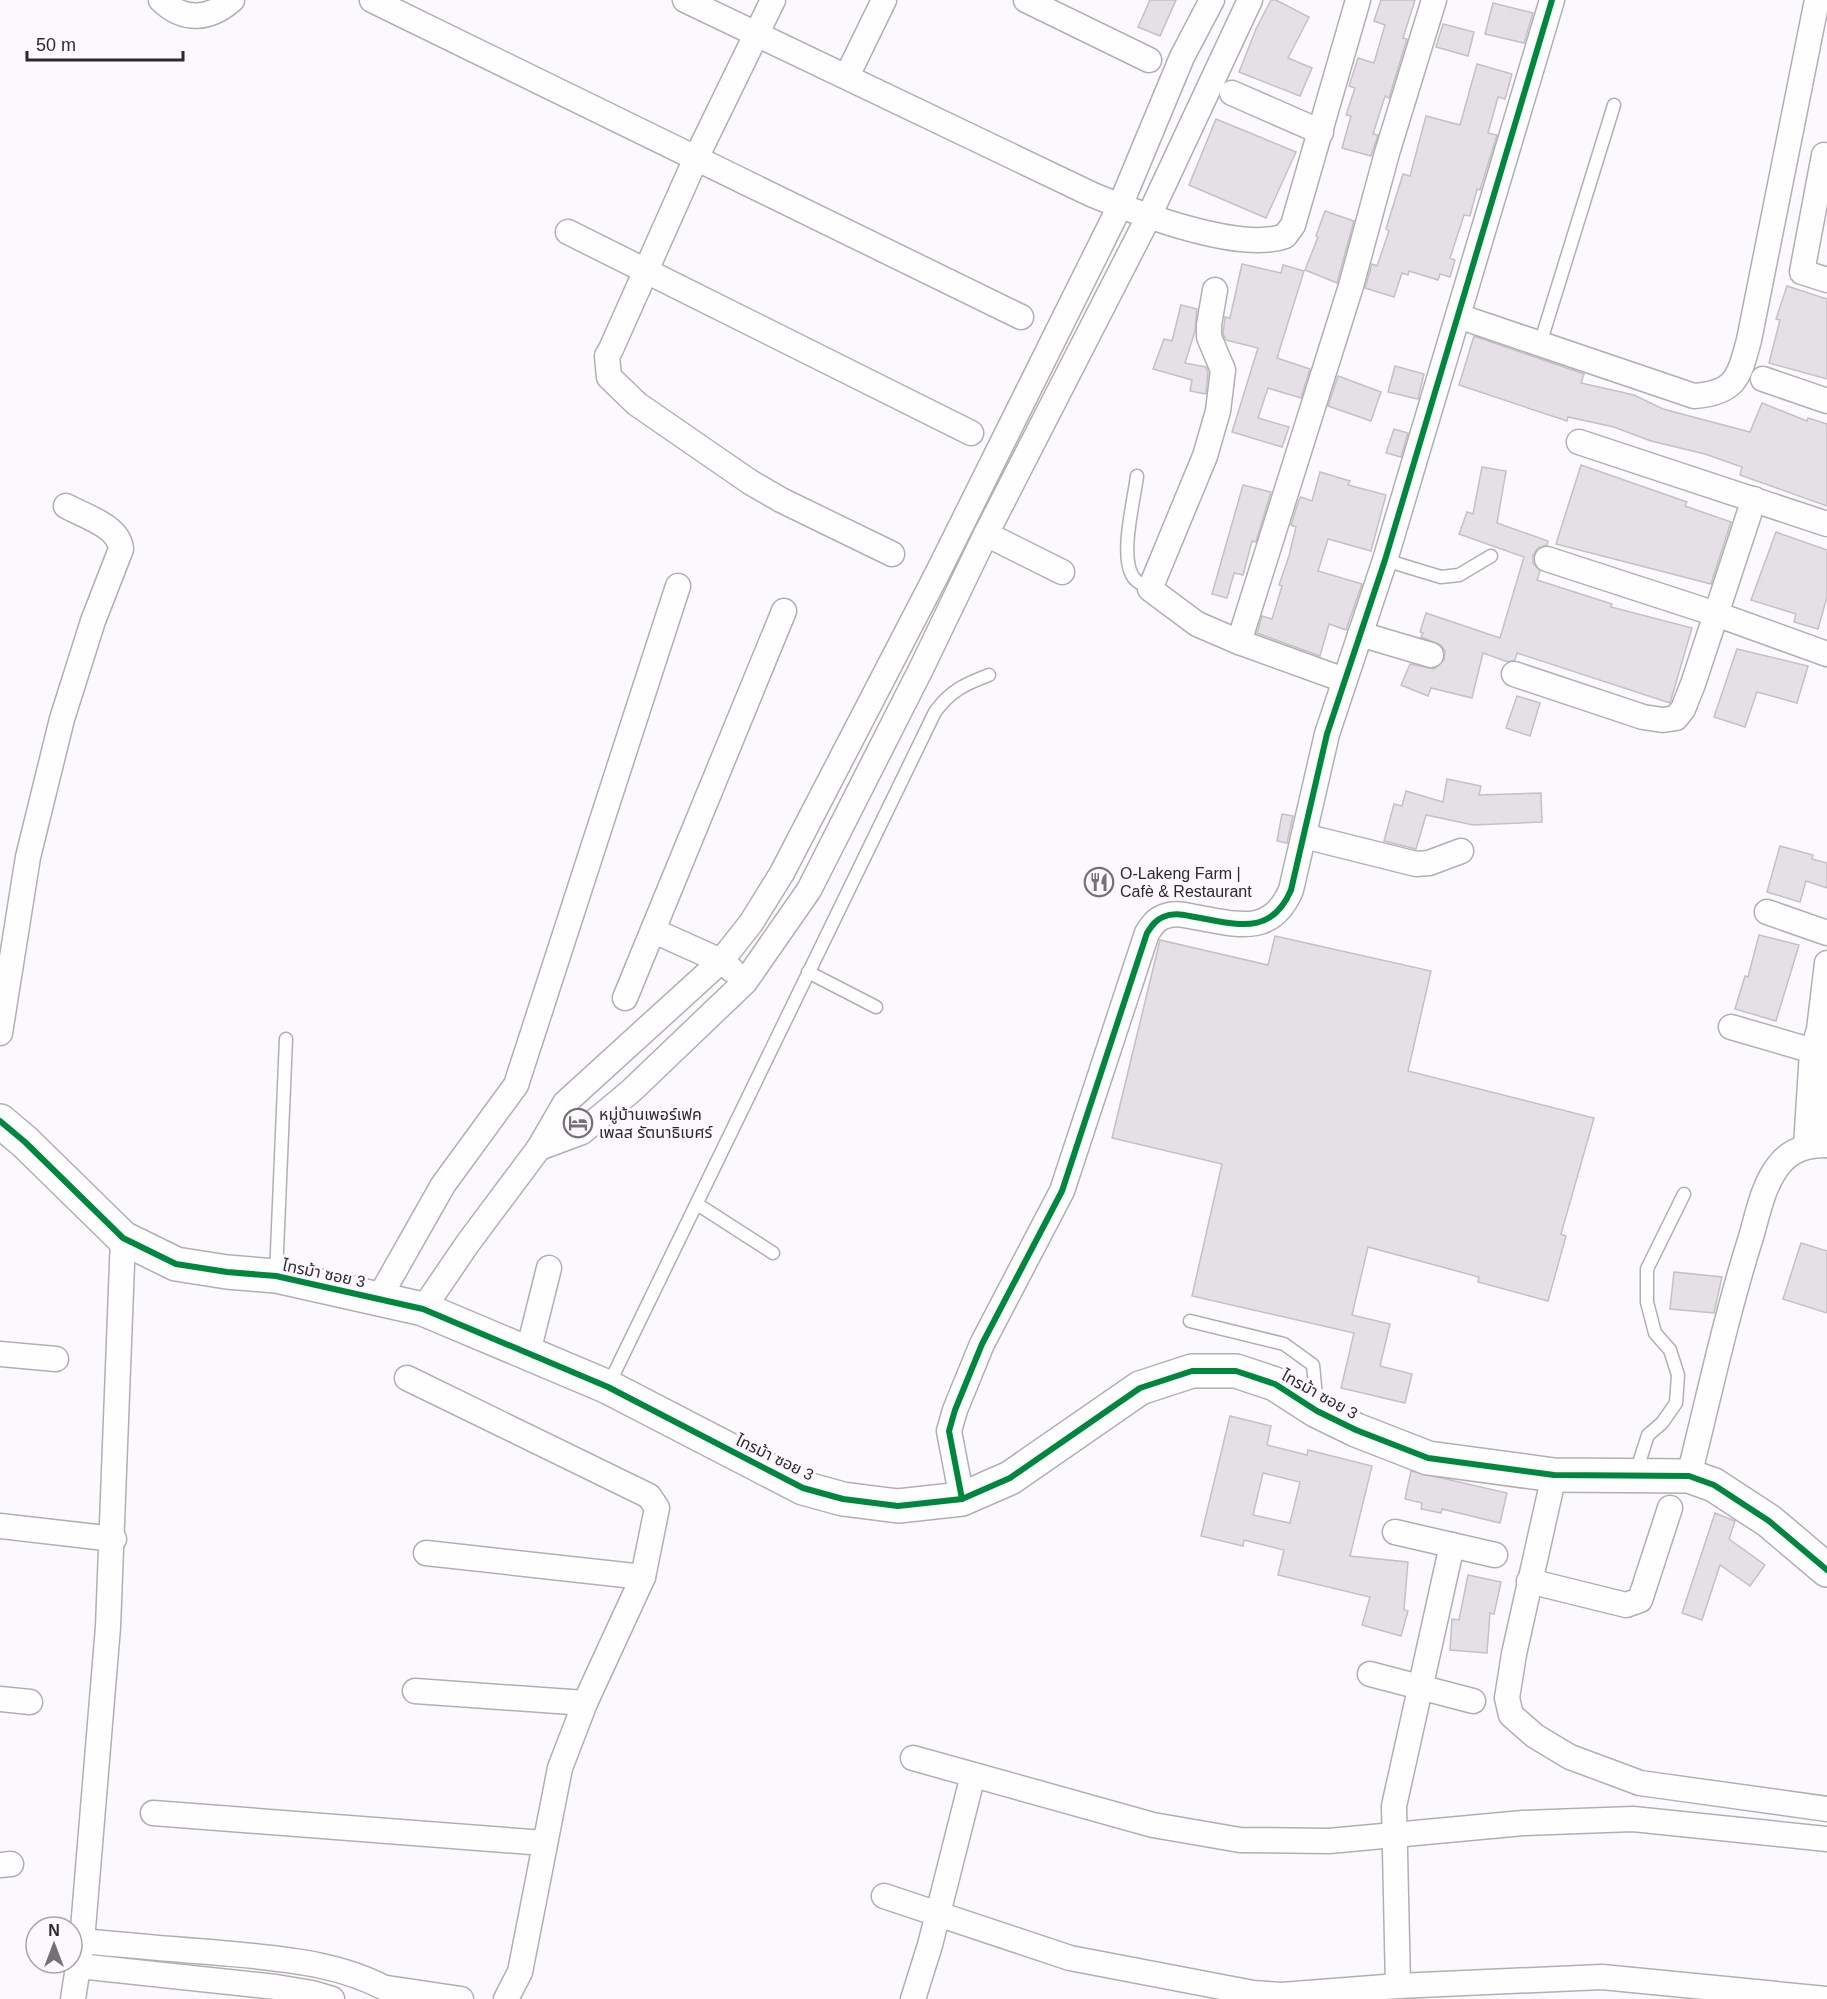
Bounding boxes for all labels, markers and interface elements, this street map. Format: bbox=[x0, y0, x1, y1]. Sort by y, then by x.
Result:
scale bar bbox=[27, 24, 183, 62]
text: 50 m bbox=[36, 35, 76, 55]
place label: O-Lakeng Farm | Cafè & Restaurant bbox=[1120, 865, 1252, 900]
restaurant icon: O-Lakeng Farm | Cafè & Restaurant bbox=[1083, 866, 1115, 898]
place label: หมู่บ้านเพอร์เฟค เพลส รัตนาธิเบศร์ bbox=[599, 1106, 713, 1141]
hotel icon: หมู่บ้านเพอร์เฟค เพลส รัตนาธิเบศร์ bbox=[562, 1107, 594, 1139]
street label: ไทรม้า ซอย 3 bbox=[280, 1256, 367, 1291]
street label: ไทรม้า ซอย 3 bbox=[1278, 1366, 1361, 1422]
street label: ไทรม้า ซอย 3 bbox=[732, 1431, 816, 1484]
north arrow bbox=[24, 1915, 84, 1975]
text: N bbox=[48, 1922, 60, 1939]

